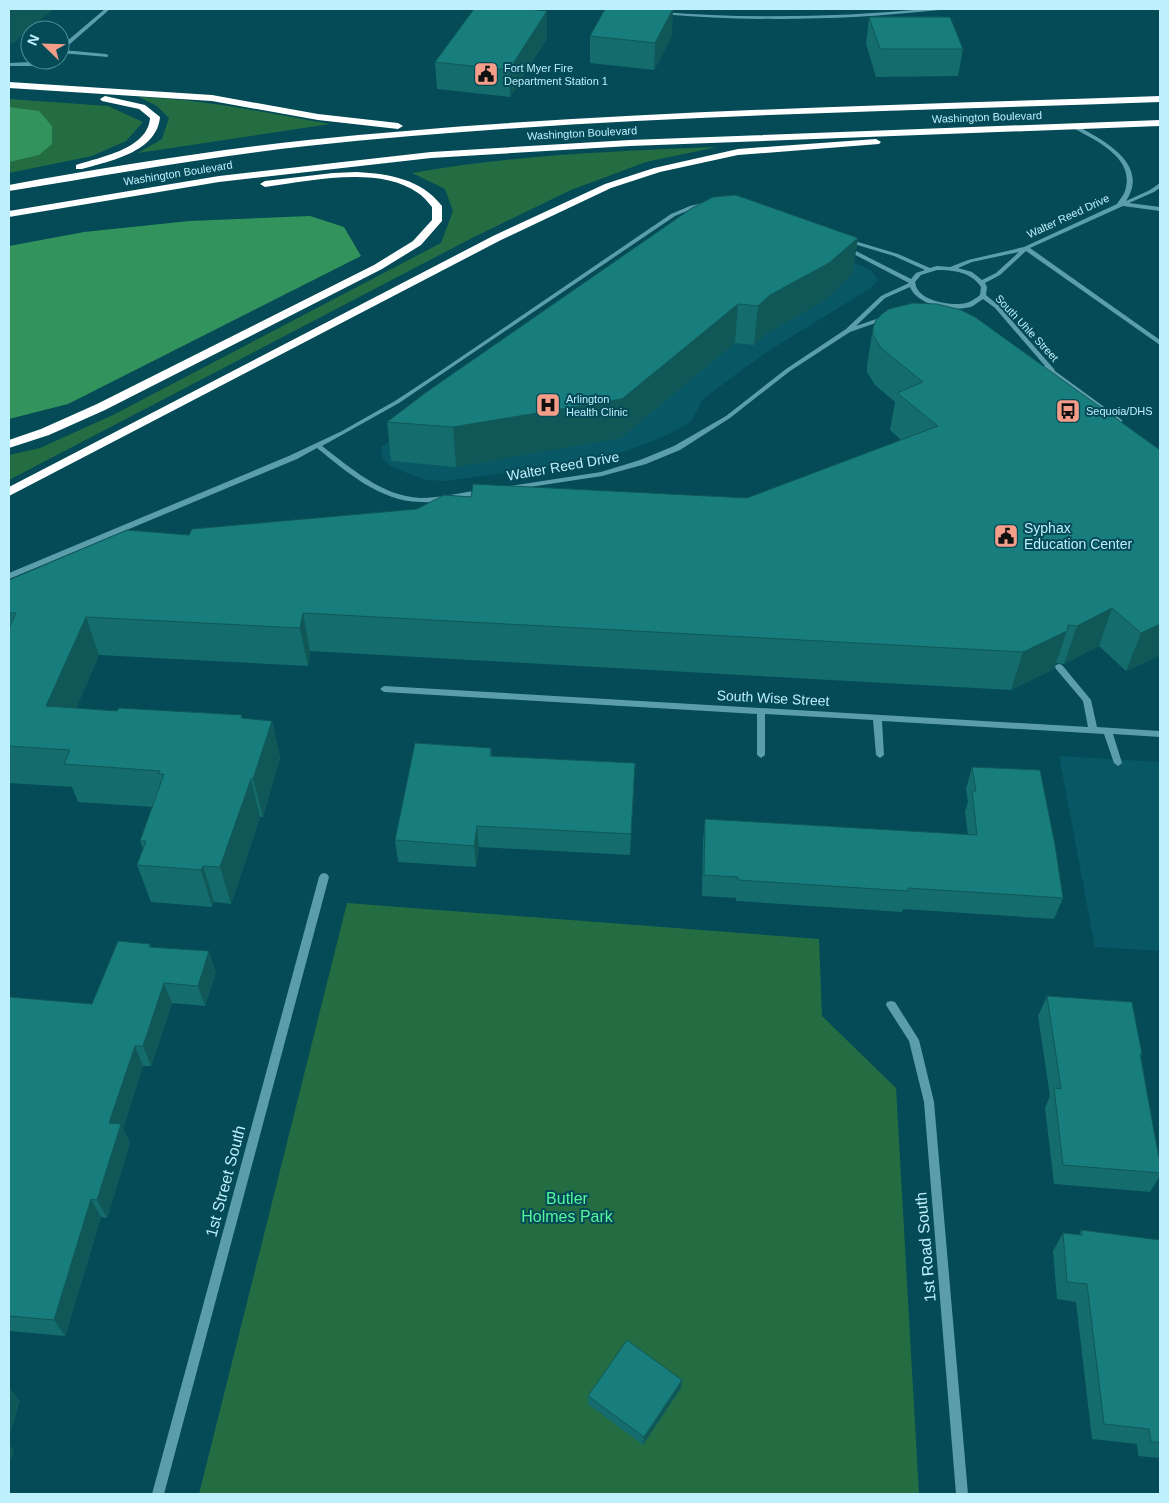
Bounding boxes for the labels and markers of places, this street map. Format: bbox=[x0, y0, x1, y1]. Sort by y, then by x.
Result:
public building icon: Fort Myer Fire Department Station 1 bbox=[473, 61, 499, 87]
place label: Fort Myer Fire Department Station 1 bbox=[504, 62, 608, 87]
hospital icon: Arlington Health Clinic bbox=[535, 392, 561, 418]
place label: Arlington Health Clinic bbox=[566, 393, 628, 418]
bus stop icon: Sequoia/DHS bbox=[1055, 398, 1081, 424]
place label: Sequoia/DHS bbox=[1086, 405, 1153, 417]
place label: Syphax Education Center bbox=[1024, 520, 1133, 552]
public building icon: Syphax Education Center bbox=[993, 523, 1019, 549]

